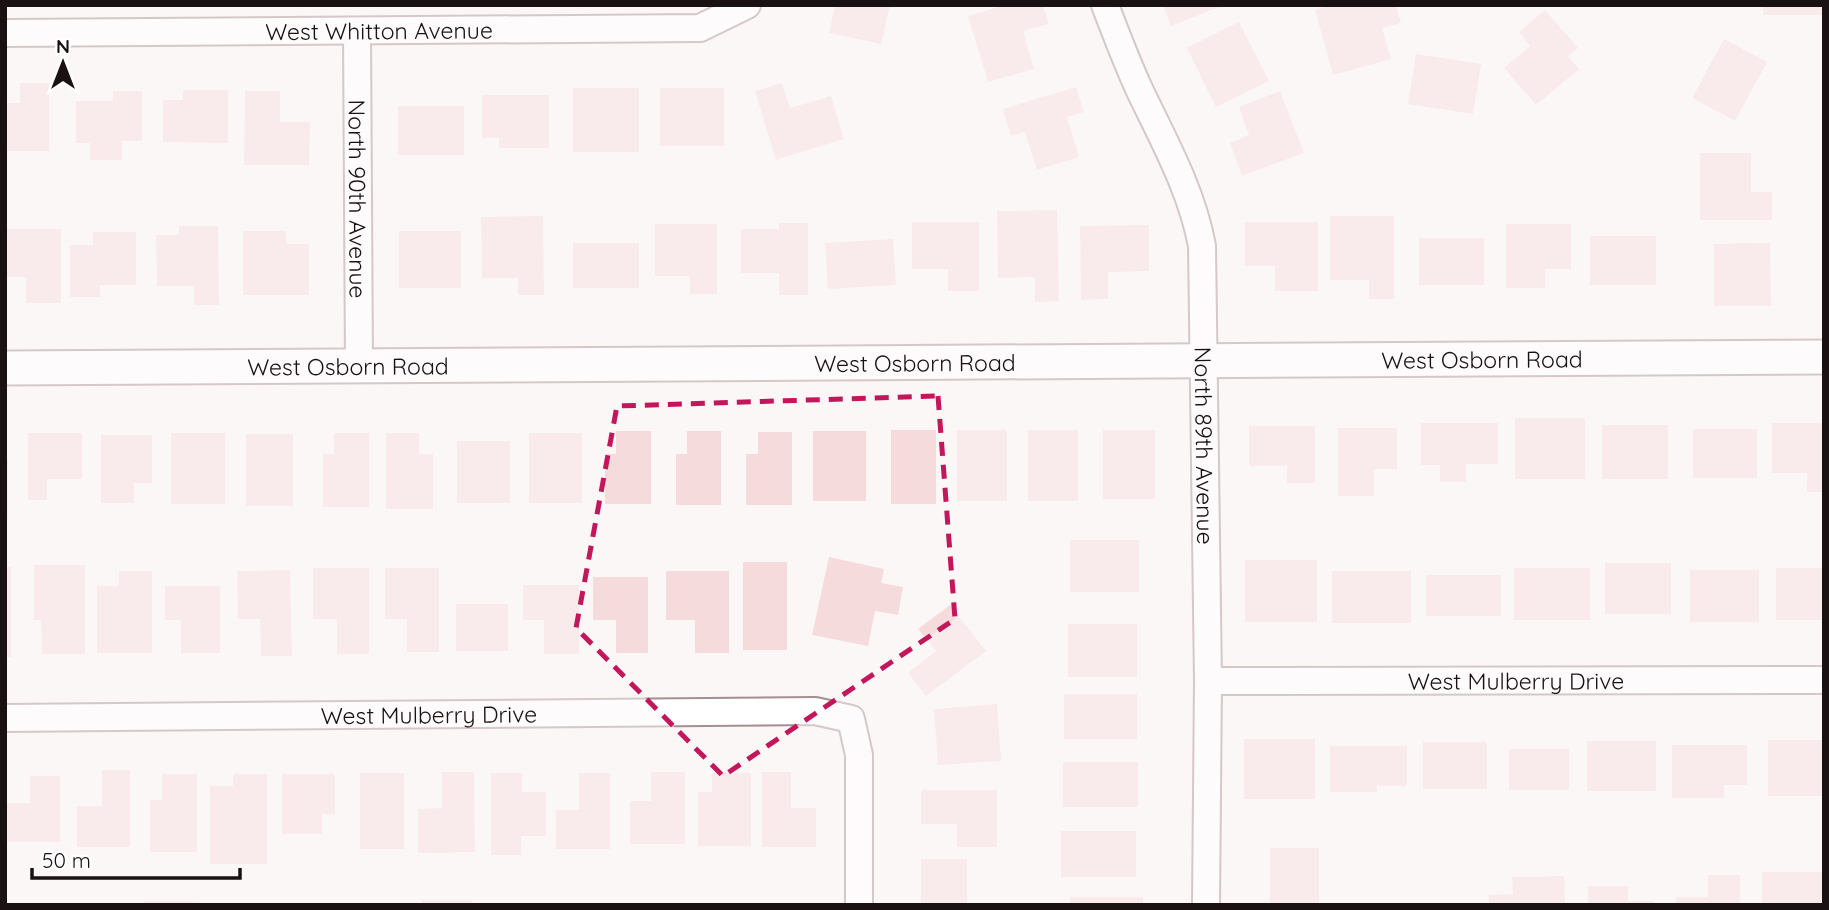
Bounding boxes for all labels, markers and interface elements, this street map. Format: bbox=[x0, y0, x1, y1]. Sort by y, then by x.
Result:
street label: West Whitton Avenue bbox=[265, 15, 493, 46]
north arrow bbox=[28, 28, 98, 98]
text: N bbox=[56, 34, 70, 58]
street label: North 90th Avenue bbox=[343, 99, 373, 299]
street label: West Osborn Road bbox=[1381, 344, 1583, 374]
street label: West Osborn Road bbox=[814, 347, 1016, 378]
street label: North 89th Avenue bbox=[1189, 347, 1221, 545]
street label: West Osborn Road bbox=[247, 351, 449, 381]
street label: West Mulberry Drive bbox=[1408, 666, 1624, 695]
street label: West Mulberry Drive bbox=[321, 699, 537, 730]
scale bar bbox=[32, 836, 240, 880]
text: 50 m bbox=[42, 847, 91, 873]

